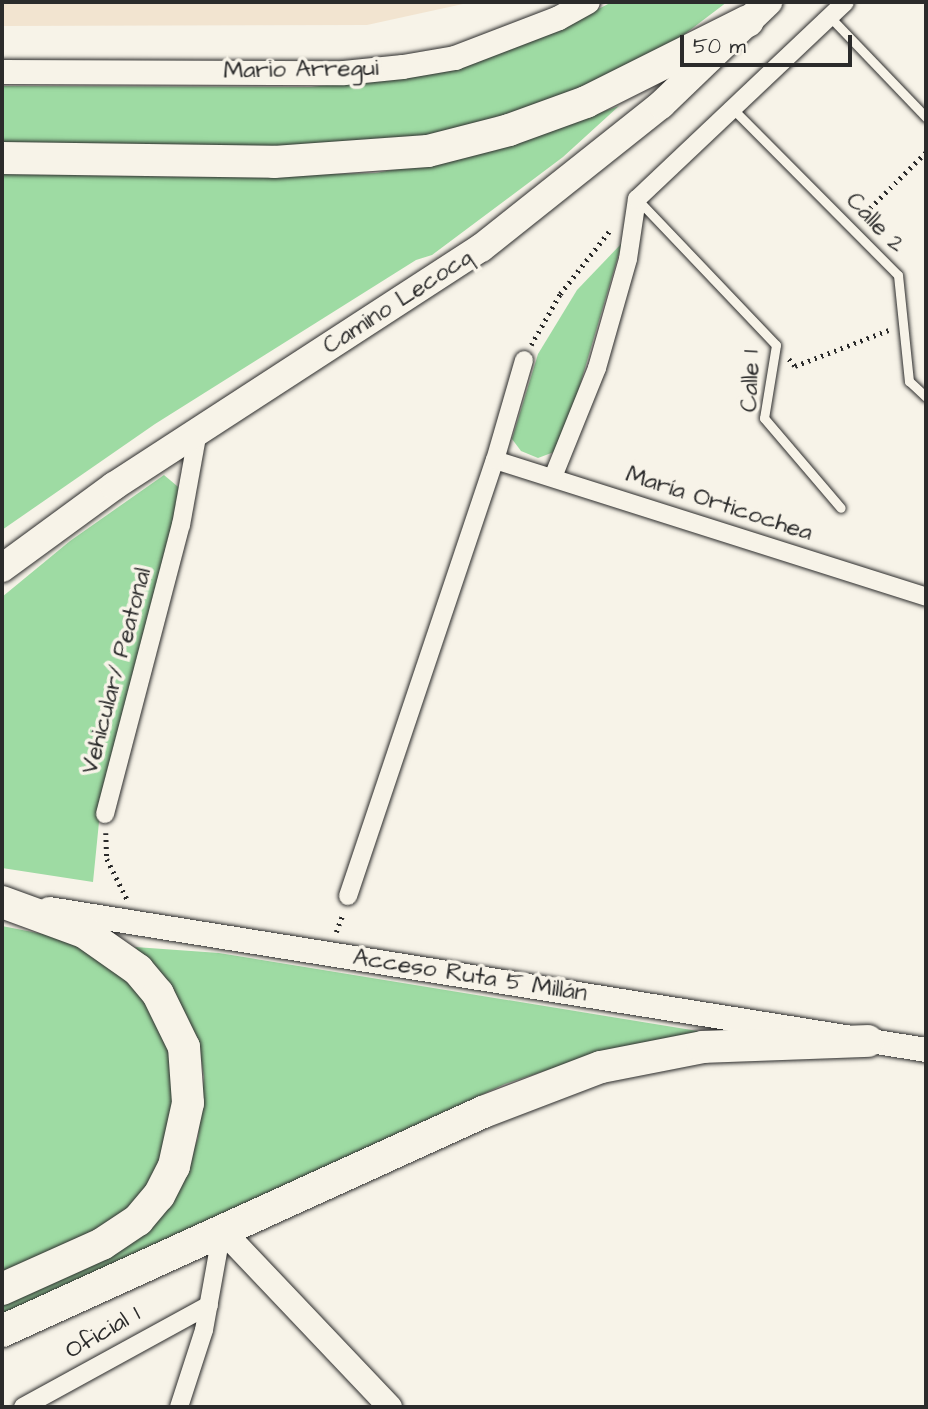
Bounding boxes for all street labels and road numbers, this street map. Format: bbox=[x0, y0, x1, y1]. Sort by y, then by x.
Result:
street label: Mario Arregui bbox=[223, 54, 379, 86]
street label: Calle 2 bbox=[839, 187, 911, 259]
street label: Camino Lecocq bbox=[318, 243, 478, 361]
street label: Calle 1 bbox=[736, 349, 766, 413]
street label: María Orticochea bbox=[622, 460, 816, 548]
street label: Vehicular/ Peatonal bbox=[76, 565, 158, 777]
street label: Acceso Ruta 5 Millán bbox=[351, 943, 589, 1009]
street label: Oficial 1 bbox=[61, 1300, 145, 1366]

